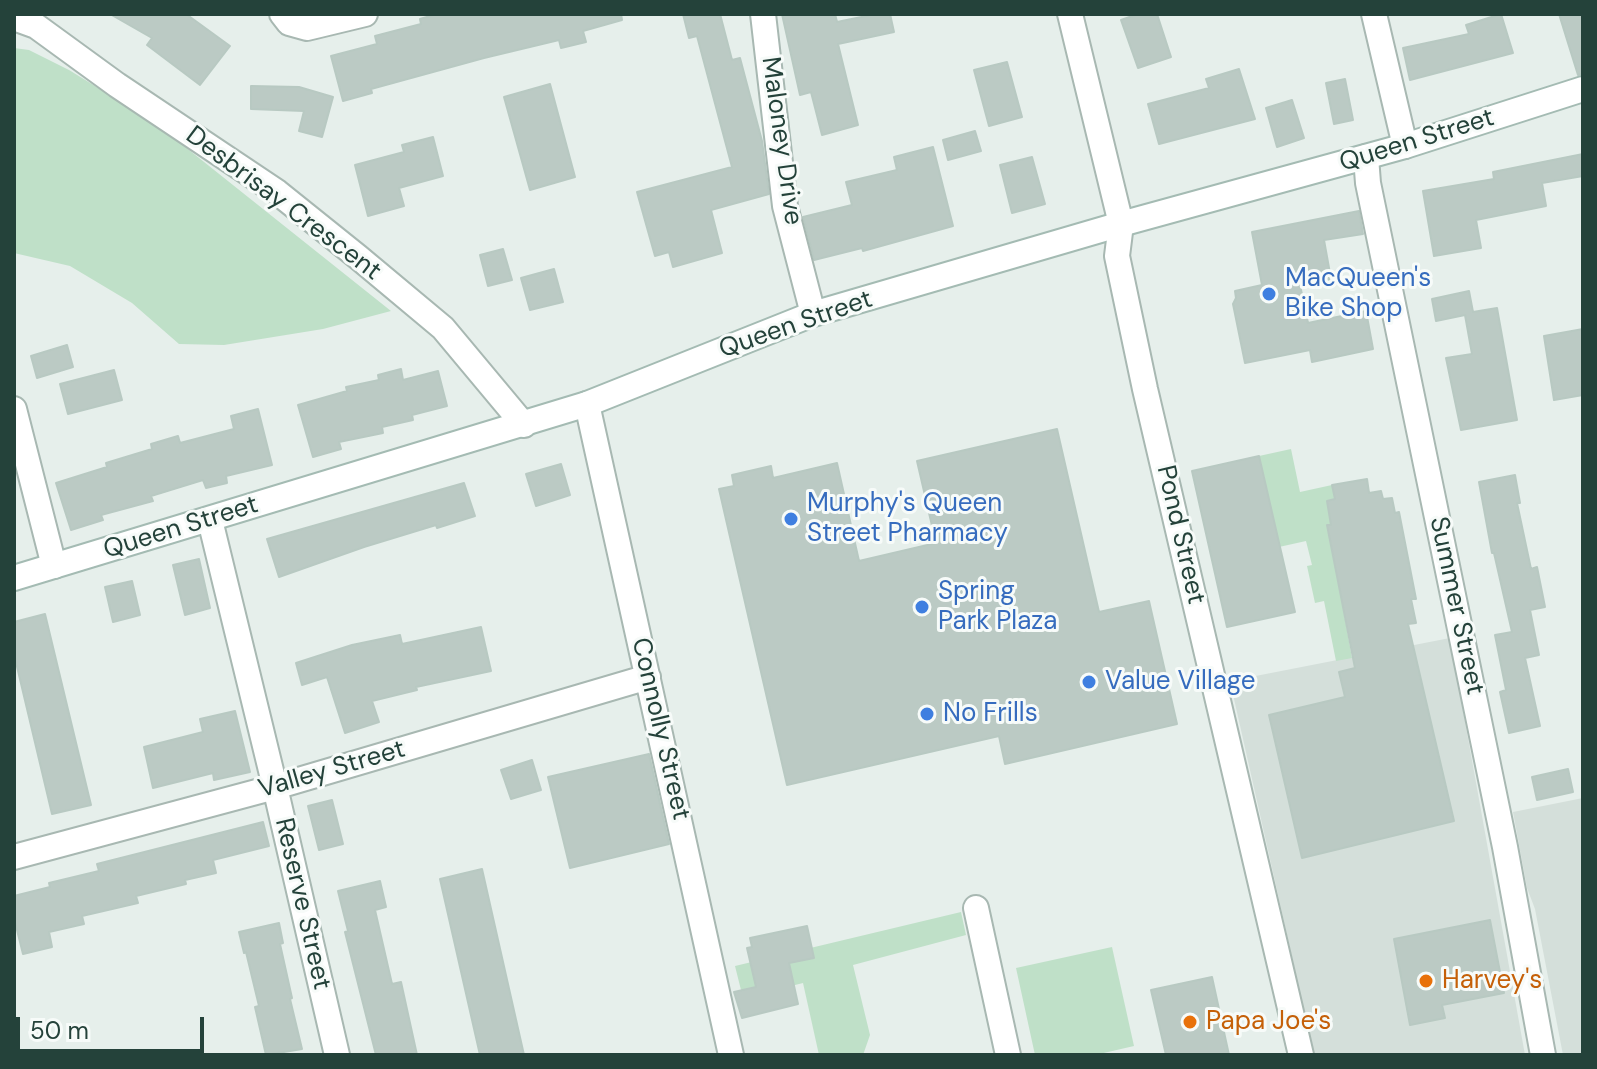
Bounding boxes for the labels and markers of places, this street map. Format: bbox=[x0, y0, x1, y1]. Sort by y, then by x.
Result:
place label: MacQueen's Bike Shop bbox=[1285, 263, 1431, 324]
marker: MacQueen's Bike Shop bbox=[1260, 285, 1278, 303]
place label: Murphy's Queen Street Pharmacy bbox=[807, 488, 1008, 550]
marker: Murphy's Queen Street Pharmacy bbox=[782, 510, 800, 528]
place label: Spring Park Plaza bbox=[938, 576, 1057, 638]
marker: Spring Park Plaza bbox=[913, 598, 931, 616]
place label: Value Village bbox=[1105, 666, 1256, 698]
marker: Value Village bbox=[1080, 673, 1098, 691]
place label: No Frills bbox=[943, 698, 1038, 730]
marker: No Frills bbox=[918, 705, 936, 723]
place label: Harvey's bbox=[1442, 965, 1542, 997]
marker: Harvey's bbox=[1417, 972, 1435, 990]
place label: Papa Joe's bbox=[1206, 1006, 1331, 1038]
marker: Papa Joe's bbox=[1181, 1013, 1199, 1031]

